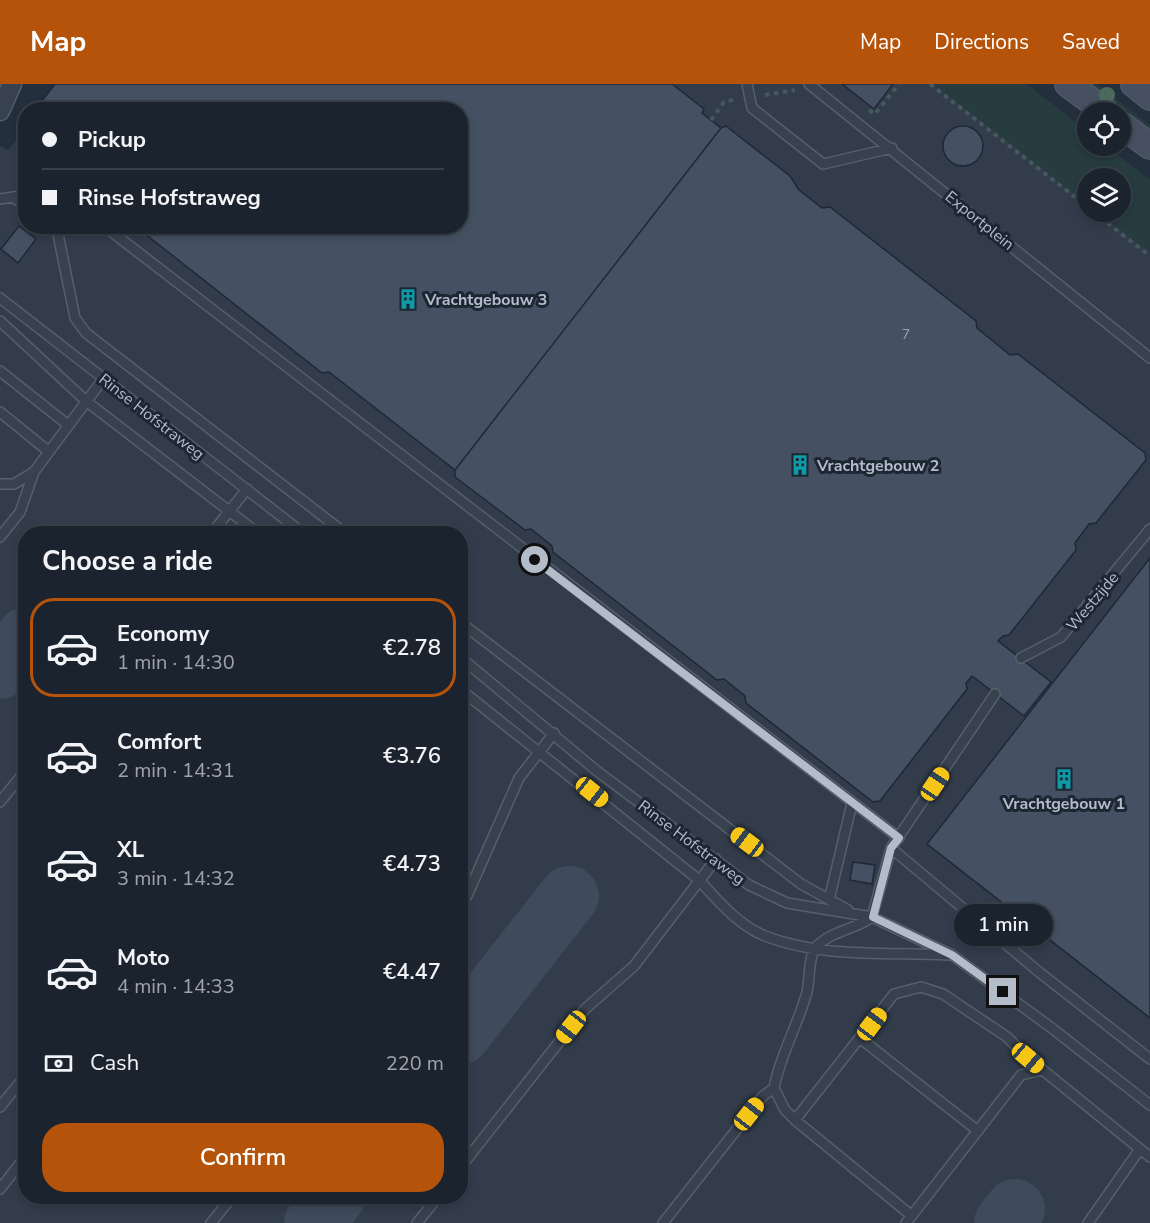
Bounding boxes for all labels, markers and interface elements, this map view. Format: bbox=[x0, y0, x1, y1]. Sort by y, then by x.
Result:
text: Map bbox=[30, 23, 86, 61]
text: Map bbox=[860, 28, 901, 56]
text: Directions bbox=[934, 28, 1029, 56]
text: Saved bbox=[1062, 28, 1120, 56]
map controls bbox=[1077, 102, 1131, 222]
button: locate bbox=[1077, 102, 1131, 156]
text: Pickup bbox=[78, 125, 146, 155]
button: layers bbox=[1077, 168, 1131, 222]
text: Rinse Hofstraweg bbox=[78, 183, 261, 213]
street label: Exportplein bbox=[940, 186, 1019, 255]
building icon: Vrachtgebouw 3 bbox=[396, 287, 420, 311]
place label: Vrachtgebouw 3 bbox=[424, 289, 547, 311]
house number: 7 bbox=[902, 325, 910, 344]
street label: Rinse Hofstraweg bbox=[94, 369, 209, 465]
building icon: Vrachtgebouw 2 bbox=[788, 453, 812, 477]
place label: Vrachtgebouw 2 bbox=[816, 455, 939, 477]
text: Choose a ride bbox=[42, 543, 213, 580]
route start bbox=[521, 546, 548, 573]
street label: Westzijde bbox=[1061, 567, 1124, 636]
text: Economy bbox=[117, 619, 209, 649]
icon: car bbox=[45, 621, 99, 675]
text: €2.78 bbox=[383, 633, 441, 663]
text: 1 min · 14:30 bbox=[117, 649, 235, 676]
text: Comfort bbox=[117, 727, 201, 757]
icon: car bbox=[45, 729, 99, 783]
text: €3.76 bbox=[383, 741, 441, 771]
text: 2 min · 14:31 bbox=[117, 757, 235, 784]
car bbox=[917, 764, 953, 804]
building icon: Vrachtgebouw 1 bbox=[1052, 767, 1076, 791]
car bbox=[572, 774, 612, 810]
place label: Vrachtgebouw 1 bbox=[1002, 793, 1125, 815]
street label: Rinse Hofstraweg bbox=[633, 795, 749, 890]
car bbox=[727, 824, 767, 860]
text: XL bbox=[117, 835, 144, 865]
icon: car bbox=[45, 837, 99, 891]
text: €4.73 bbox=[383, 849, 441, 879]
text: 3 min · 14:32 bbox=[117, 865, 235, 892]
callout: 1 min bbox=[954, 905, 1052, 947]
text: 1 min bbox=[978, 911, 1029, 938]
text: Moto bbox=[117, 943, 170, 973]
icon: car bbox=[45, 945, 99, 999]
text: €4.47 bbox=[383, 957, 441, 987]
text: 4 min · 14:33 bbox=[117, 973, 235, 1000]
route end bbox=[989, 978, 1016, 1005]
car bbox=[854, 1004, 890, 1044]
car bbox=[553, 1007, 589, 1047]
car bbox=[1008, 1040, 1048, 1076]
icon: cash bbox=[42, 1047, 75, 1080]
text: Cash bbox=[90, 1048, 139, 1078]
text: 220 m bbox=[386, 1050, 444, 1077]
car bbox=[731, 1094, 767, 1134]
button: Confirm bbox=[42, 1123, 444, 1192]

